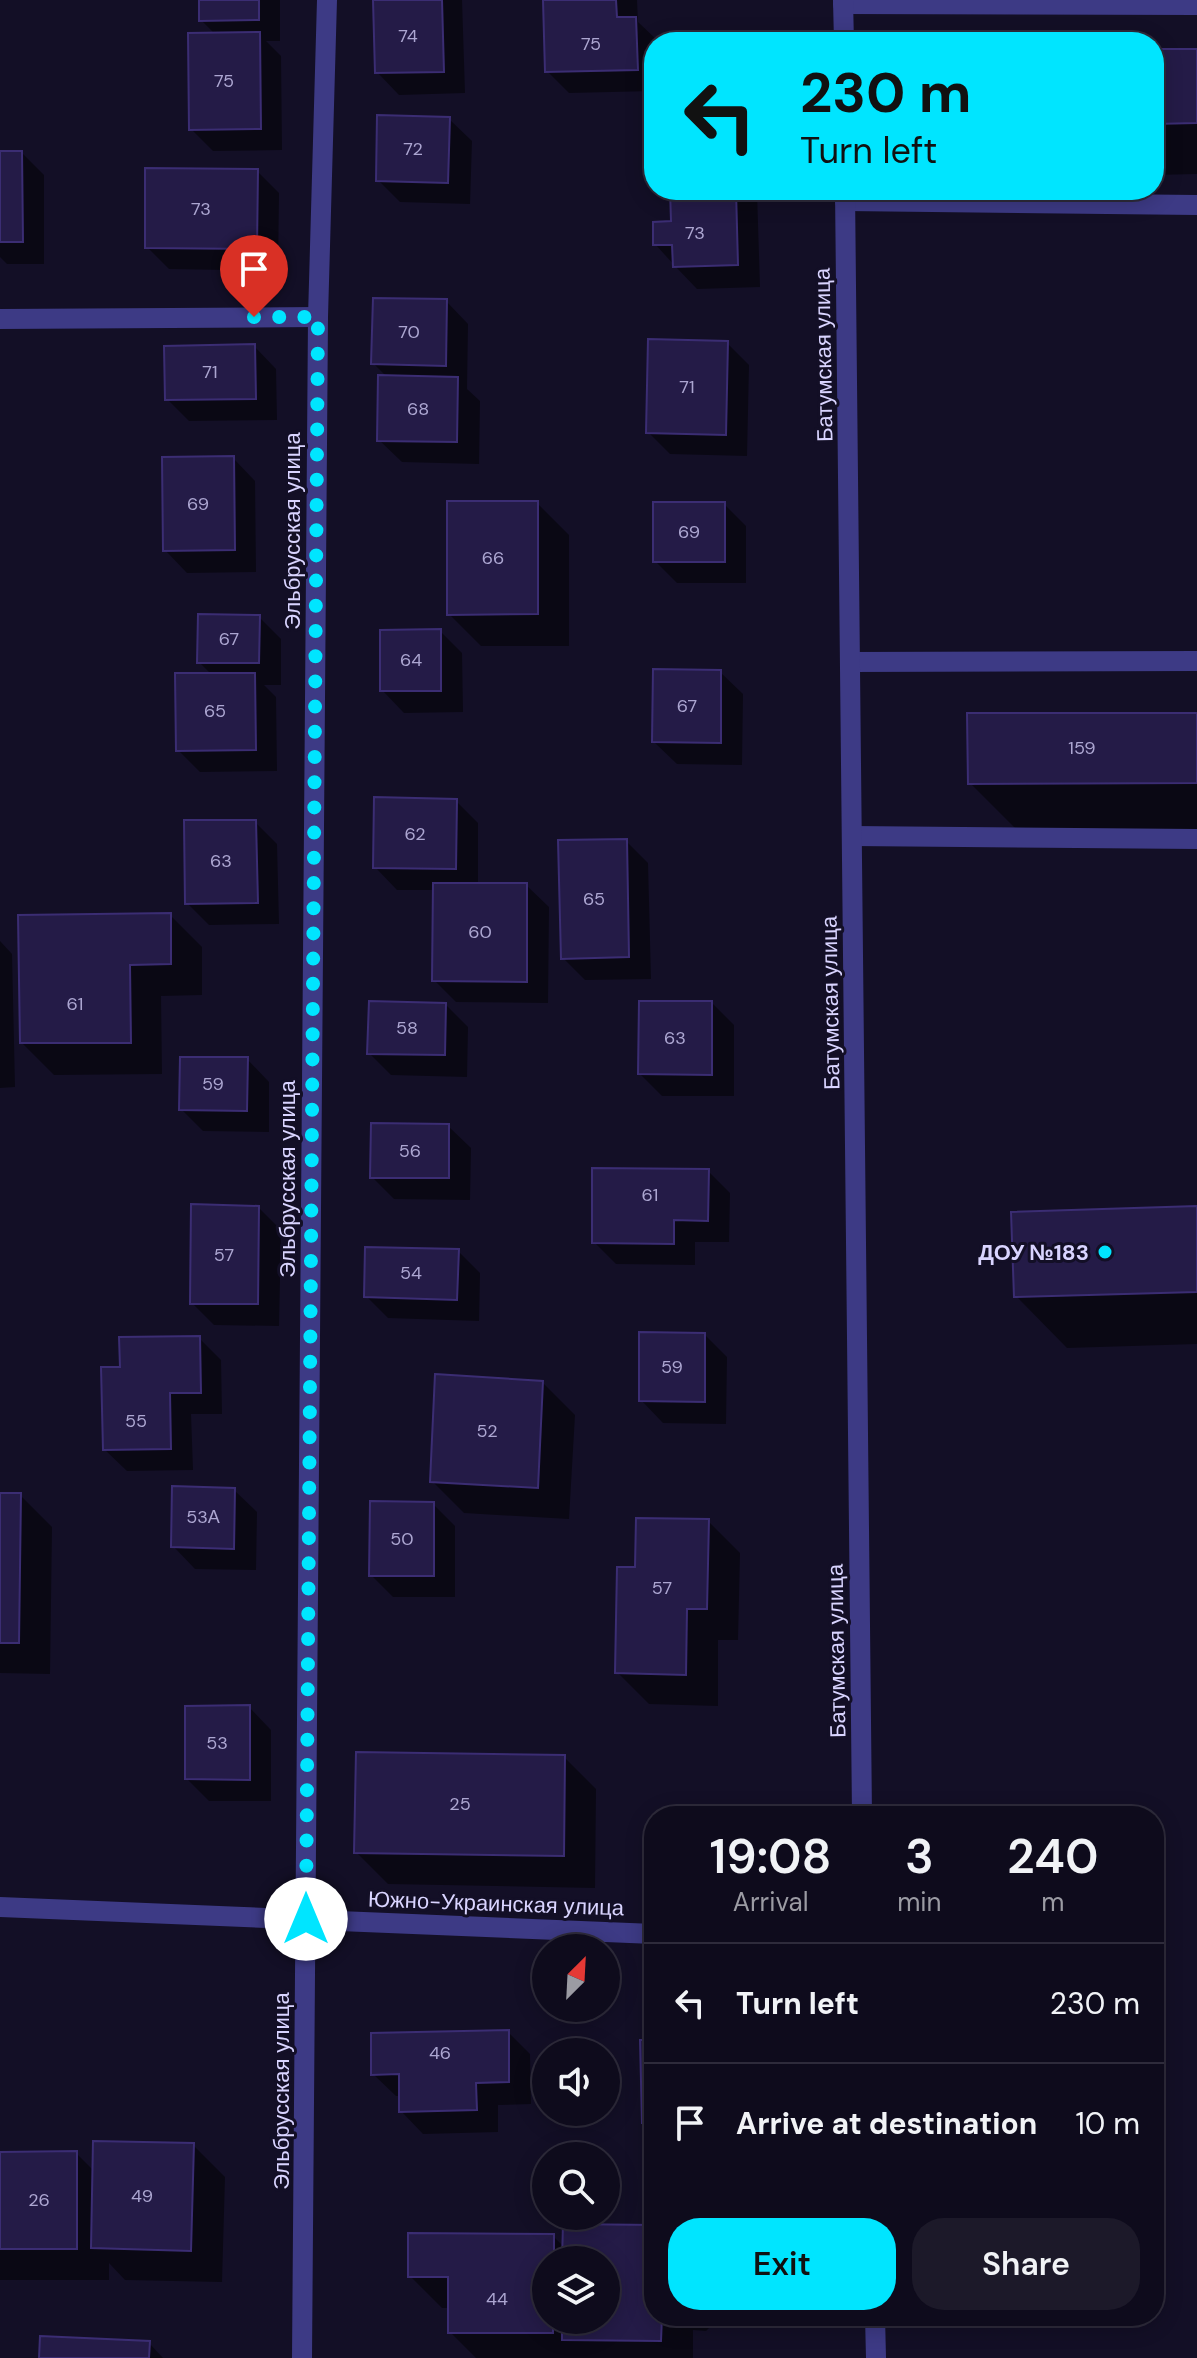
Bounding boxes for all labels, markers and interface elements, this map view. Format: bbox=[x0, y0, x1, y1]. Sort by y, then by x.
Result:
house number: 74 bbox=[398, 24, 418, 48]
house number: 75 bbox=[581, 32, 601, 56]
text: 230 m bbox=[800, 56, 971, 129]
icon: left bbox=[668, 64, 772, 168]
house number: 75 bbox=[214, 69, 234, 93]
text: Turn left bbox=[800, 127, 937, 174]
house number: 72 bbox=[403, 137, 423, 161]
house number: 73 bbox=[191, 197, 211, 221]
house number: 73 bbox=[685, 221, 705, 245]
pin bbox=[220, 235, 288, 317]
icon: arrive bbox=[232, 247, 276, 291]
street label: Батумская улица bbox=[807, 267, 840, 442]
house number: 70 bbox=[398, 320, 420, 344]
house number: 71 bbox=[202, 360, 218, 384]
house number: 71 bbox=[679, 375, 695, 399]
house number: 68 bbox=[407, 397, 429, 421]
street label: Эльбрусская улица bbox=[278, 432, 307, 630]
house number: 69 bbox=[187, 492, 209, 516]
house number: 69 bbox=[678, 520, 700, 544]
house number: 66 bbox=[482, 546, 504, 570]
house number: 67 bbox=[219, 627, 239, 651]
house number: 64 bbox=[400, 648, 422, 672]
house number: 67 bbox=[677, 694, 697, 718]
house number: 65 bbox=[204, 699, 226, 723]
house number: 159 bbox=[1068, 736, 1096, 760]
house number: 62 bbox=[404, 822, 426, 846]
house number: 63 bbox=[210, 849, 232, 873]
house number: 65 bbox=[583, 887, 605, 911]
street label: Батумская улица bbox=[814, 915, 847, 1090]
house number: 60 bbox=[468, 920, 492, 944]
house number: 61 bbox=[67, 992, 83, 1016]
house number: 58 bbox=[396, 1016, 418, 1040]
house number: 63 bbox=[664, 1026, 686, 1050]
house number: 59 bbox=[202, 1072, 224, 1096]
street label: Эльбрусская улица bbox=[273, 1080, 302, 1278]
house number: 56 bbox=[399, 1139, 421, 1163]
house number: 61 bbox=[642, 1183, 658, 1207]
place label: ДОУ №183 bbox=[978, 1238, 1089, 1267]
house number: 57 bbox=[214, 1243, 234, 1267]
marker: ДОУ №183 bbox=[1096, 1243, 1114, 1261]
house number: 54 bbox=[400, 1261, 422, 1285]
house number: 59 bbox=[661, 1355, 683, 1379]
house number: 55 bbox=[125, 1409, 147, 1433]
house number: 52 bbox=[476, 1419, 498, 1443]
house number: 53А bbox=[186, 1505, 220, 1529]
house number: 50 bbox=[390, 1527, 414, 1551]
street label: Батумская улица bbox=[820, 1563, 853, 1738]
house number: 57 bbox=[652, 1576, 672, 1600]
house number: 53 bbox=[206, 1731, 228, 1755]
house number: 25 bbox=[449, 1792, 471, 1816]
text: 19:08 bbox=[710, 1825, 832, 1888]
text: 3 bbox=[905, 1825, 934, 1888]
text: 240 bbox=[1007, 1825, 1098, 1888]
position arrow bbox=[264, 1877, 348, 1961]
street label: Южно-Украинская улица bbox=[367, 1885, 625, 1922]
text: Arrival bbox=[733, 1885, 808, 1919]
text: min bbox=[897, 1885, 942, 1919]
text: m bbox=[1041, 1885, 1064, 1919]
north arrow bbox=[532, 1934, 620, 2022]
map controls bbox=[532, 1934, 620, 2334]
icon: left bbox=[668, 1981, 712, 2025]
text: Turn left bbox=[736, 1984, 859, 2023]
text: 230 m bbox=[1050, 1984, 1140, 2023]
street label: Эльбрусская улица bbox=[267, 1992, 296, 2190]
button: sound bbox=[532, 2038, 620, 2126]
house number: 46 bbox=[429, 2041, 451, 2065]
icon: arrive bbox=[668, 2101, 712, 2145]
text: Arrive at destination bbox=[736, 2104, 1037, 2143]
text: 10 m bbox=[1075, 2104, 1140, 2143]
button: search bbox=[532, 2142, 620, 2230]
house number: 49 bbox=[131, 2184, 153, 2208]
house number: 26 bbox=[28, 2188, 50, 2212]
button: Exit bbox=[668, 2218, 896, 2310]
button: Share bbox=[912, 2218, 1140, 2310]
button: layers bbox=[532, 2246, 620, 2334]
house number: 44 bbox=[486, 2287, 508, 2311]

